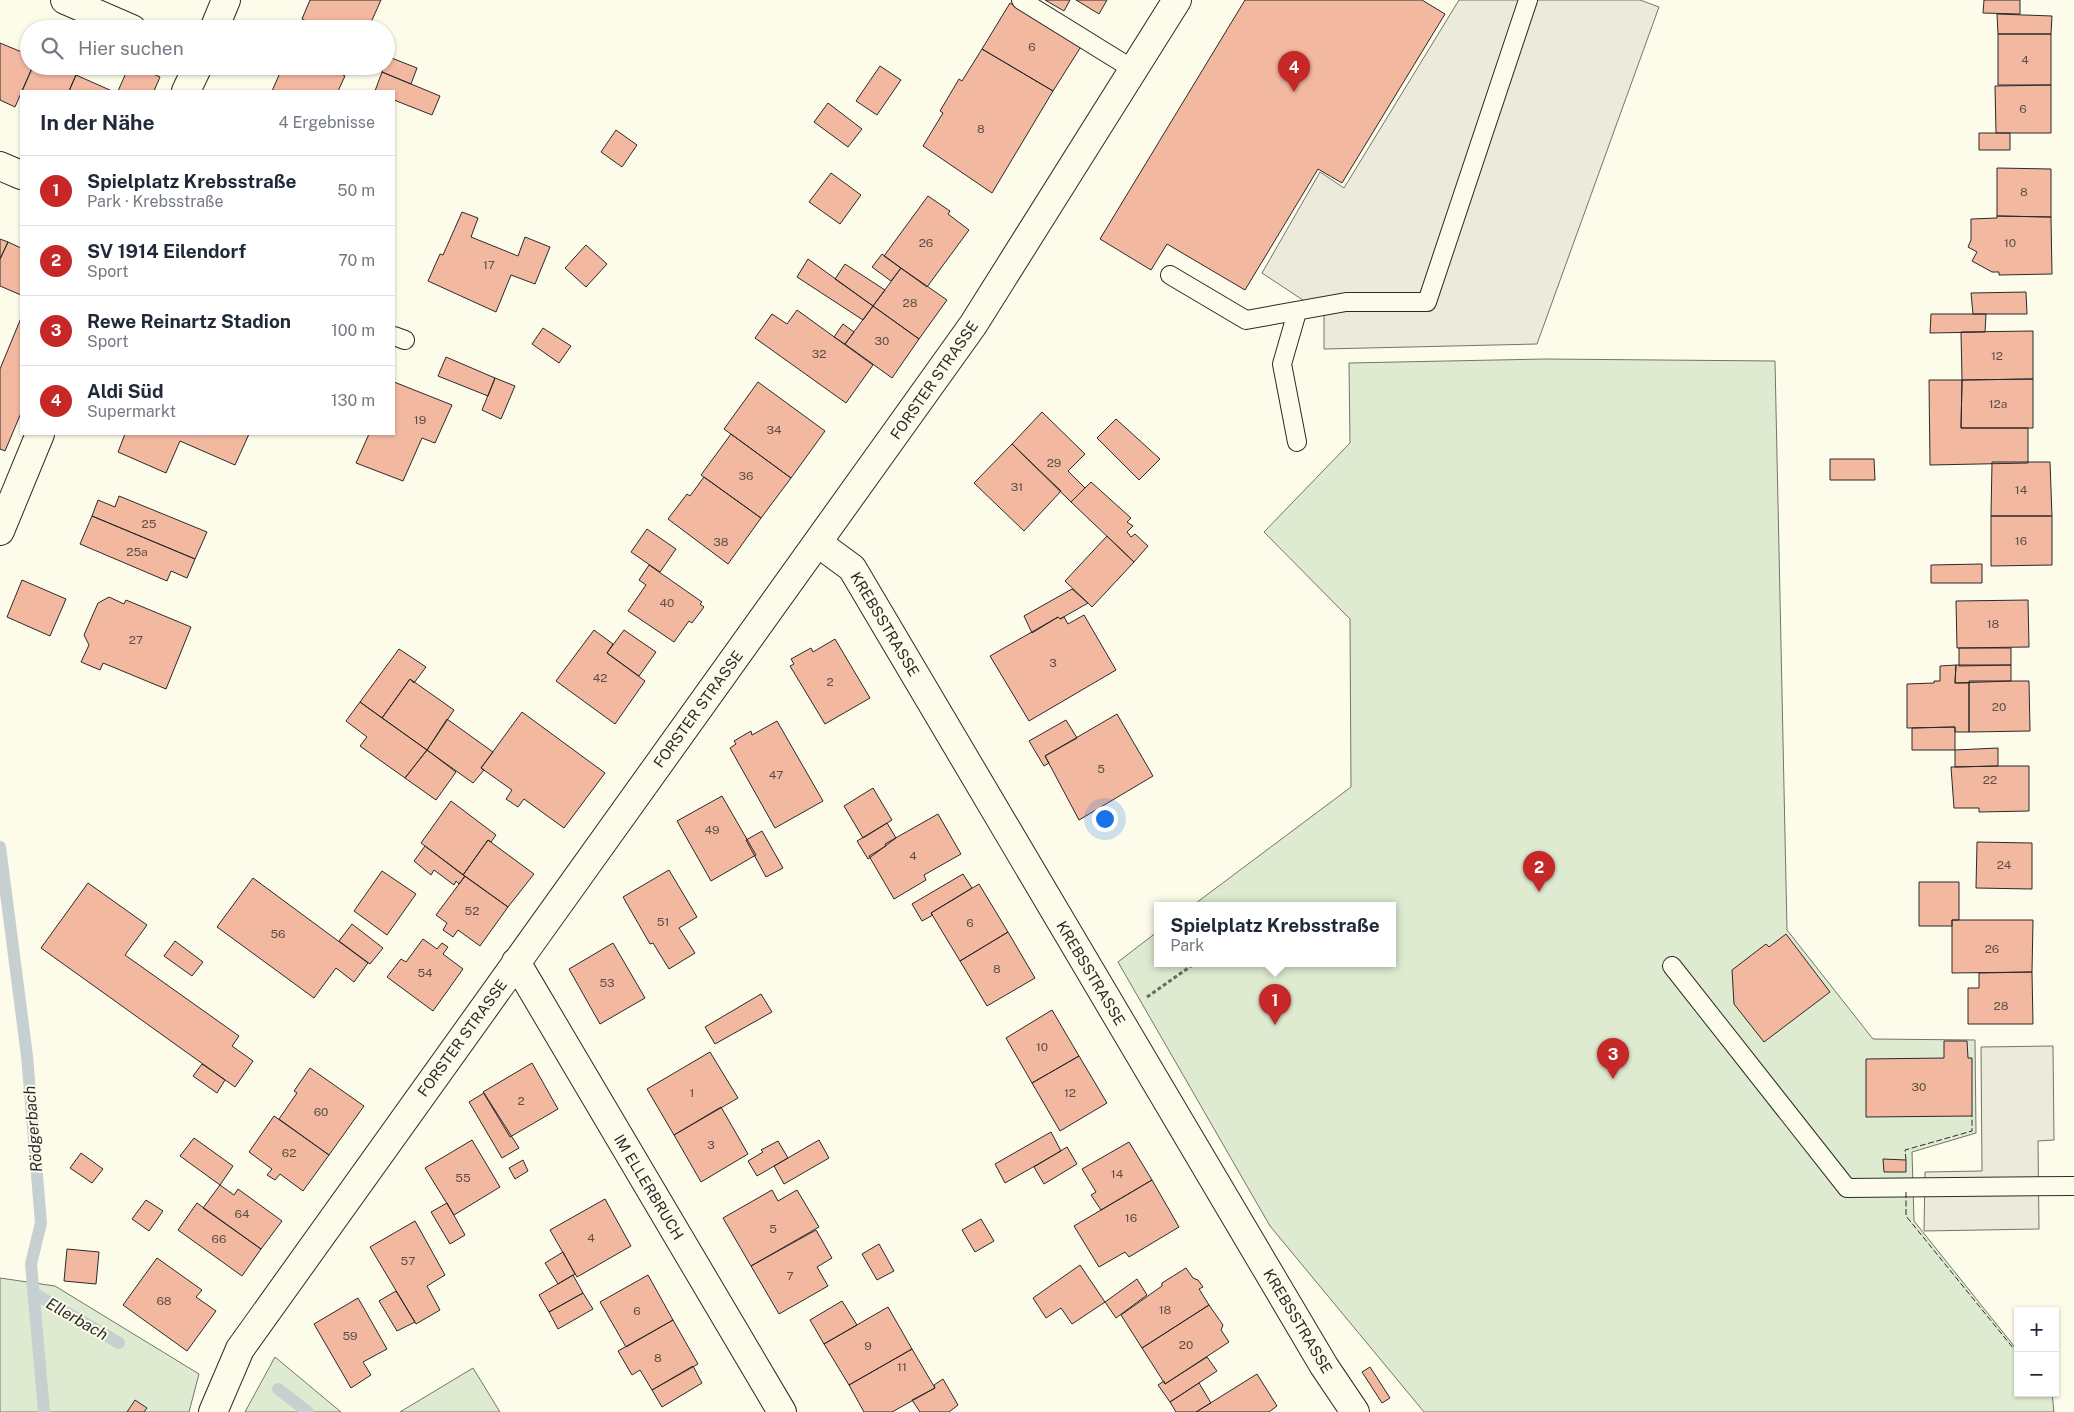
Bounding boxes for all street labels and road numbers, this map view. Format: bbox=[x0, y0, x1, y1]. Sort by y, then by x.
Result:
street label: FORSTER STRASSE bbox=[887, 318, 981, 442]
street label: KREBSSTRASSE bbox=[847, 569, 923, 679]
street label: FORSTER STRASSE bbox=[650, 647, 746, 771]
street label: KREBSSTRASSE bbox=[1053, 918, 1129, 1028]
street label: FORSTER STRASSE bbox=[414, 976, 510, 1100]
street label: IM ELLERBRUCH bbox=[611, 1131, 687, 1243]
street label: KREBSSTRASSE bbox=[1260, 1266, 1336, 1376]

